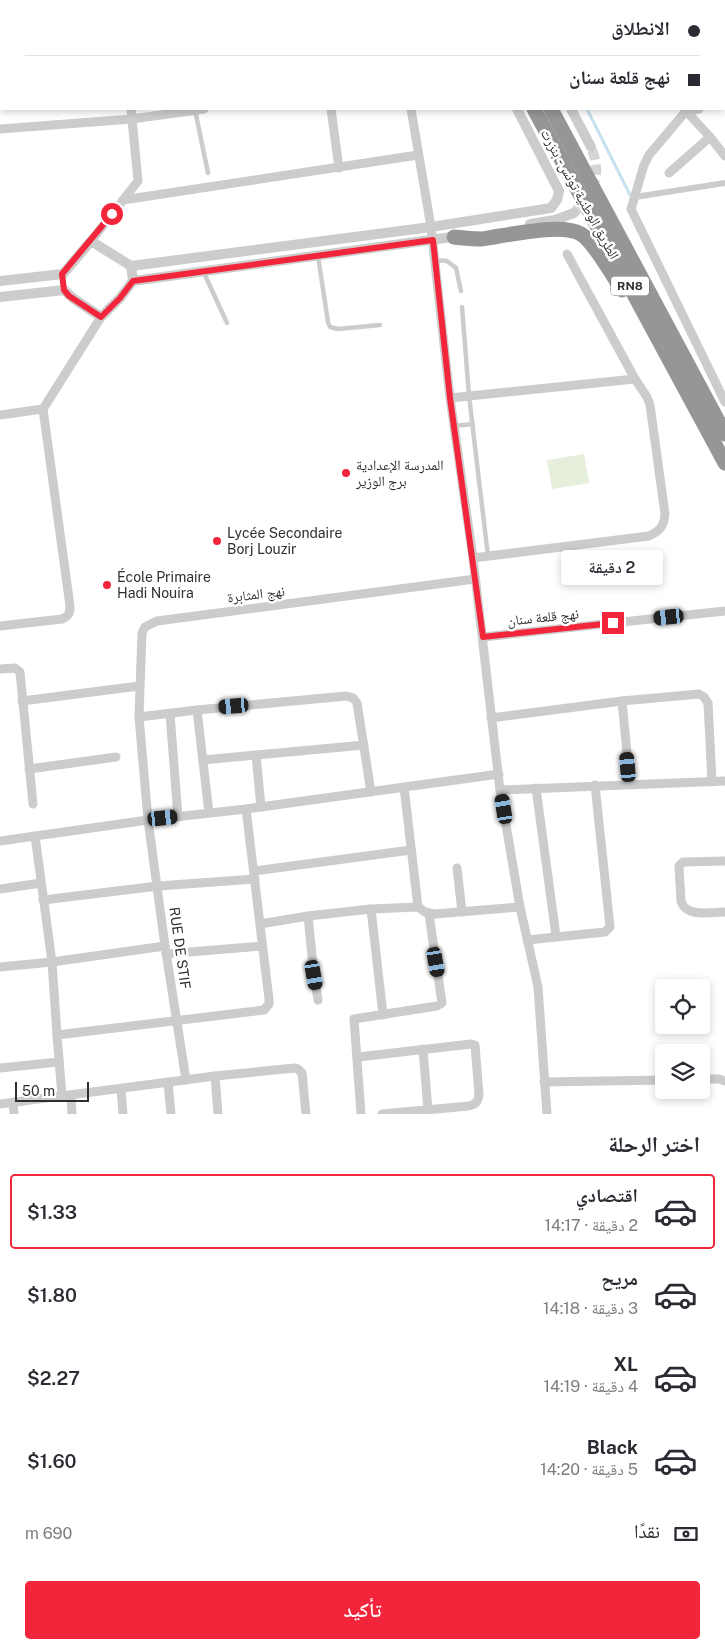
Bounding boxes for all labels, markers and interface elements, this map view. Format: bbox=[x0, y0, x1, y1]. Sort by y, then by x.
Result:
text: الانطلاق bbox=[611, 17, 670, 39]
text: نهج قلعة سنان bbox=[569, 66, 670, 88]
street label: الطريق الوطنية تونس - بنزرت bbox=[536, 126, 622, 263]
route start bbox=[101, 203, 123, 225]
road number: RN8 bbox=[611, 276, 649, 296]
place label: المدرسة الإعدادية برج الوزير bbox=[355, 457, 444, 491]
marker: المدرسة الإعدادية برج الوزير bbox=[340, 467, 352, 479]
place label: Lycée Secondaire Borj Louzir bbox=[227, 525, 343, 557]
marker: Lycée Secondaire Borj Louzir bbox=[211, 535, 223, 547]
callout: 2 دقيقة bbox=[562, 550, 664, 586]
text: 2 دقيقة bbox=[589, 558, 635, 577]
place label: École Primaire Hadi Nouira bbox=[117, 568, 211, 601]
marker: École Primaire Hadi Nouira bbox=[101, 579, 113, 591]
street label: نهج المثابرة bbox=[226, 583, 286, 607]
street label: نهج قلعة سنان bbox=[506, 605, 580, 631]
car bbox=[653, 608, 684, 626]
route end bbox=[602, 612, 624, 634]
car bbox=[218, 697, 249, 715]
car bbox=[619, 751, 636, 783]
car bbox=[494, 793, 513, 825]
car bbox=[147, 809, 178, 827]
street label: RUE DE STIF bbox=[166, 906, 194, 990]
car bbox=[426, 946, 445, 978]
car bbox=[304, 959, 323, 991]
map controls bbox=[655, 979, 710, 1099]
button: locate bbox=[655, 979, 710, 1034]
button: layers bbox=[655, 1044, 710, 1099]
scale bar bbox=[15, 1079, 89, 1102]
text: 50 m bbox=[22, 1083, 55, 1099]
text: اختر الرحلة bbox=[608, 1131, 700, 1157]
text: اقتصادي bbox=[576, 1184, 638, 1206]
icon: car bbox=[653, 1189, 698, 1234]
text: $1.33 bbox=[27, 1201, 77, 1223]
text: 2 دقيقة · 14:17 bbox=[544, 1216, 638, 1235]
text: مريح bbox=[601, 1267, 638, 1289]
icon: car bbox=[653, 1272, 698, 1317]
text: $1.80 bbox=[27, 1284, 77, 1306]
text: 3 دقيقة · 14:18 bbox=[543, 1299, 638, 1318]
text: XL bbox=[613, 1353, 638, 1375]
icon: car bbox=[653, 1355, 698, 1400]
text: $2.27 bbox=[27, 1367, 80, 1389]
text: 4 دقيقة · 14:19 bbox=[543, 1377, 638, 1396]
text: Black bbox=[587, 1436, 638, 1458]
icon: car bbox=[653, 1438, 698, 1483]
text: $1.60 bbox=[27, 1450, 77, 1472]
text: 5 دقيقة · 14:20 bbox=[540, 1460, 638, 1479]
text: نقدًا bbox=[634, 1520, 660, 1542]
icon: cash bbox=[672, 1520, 700, 1548]
text: 690 m bbox=[25, 1524, 72, 1543]
button: تأكيد bbox=[25, 1581, 700, 1639]

